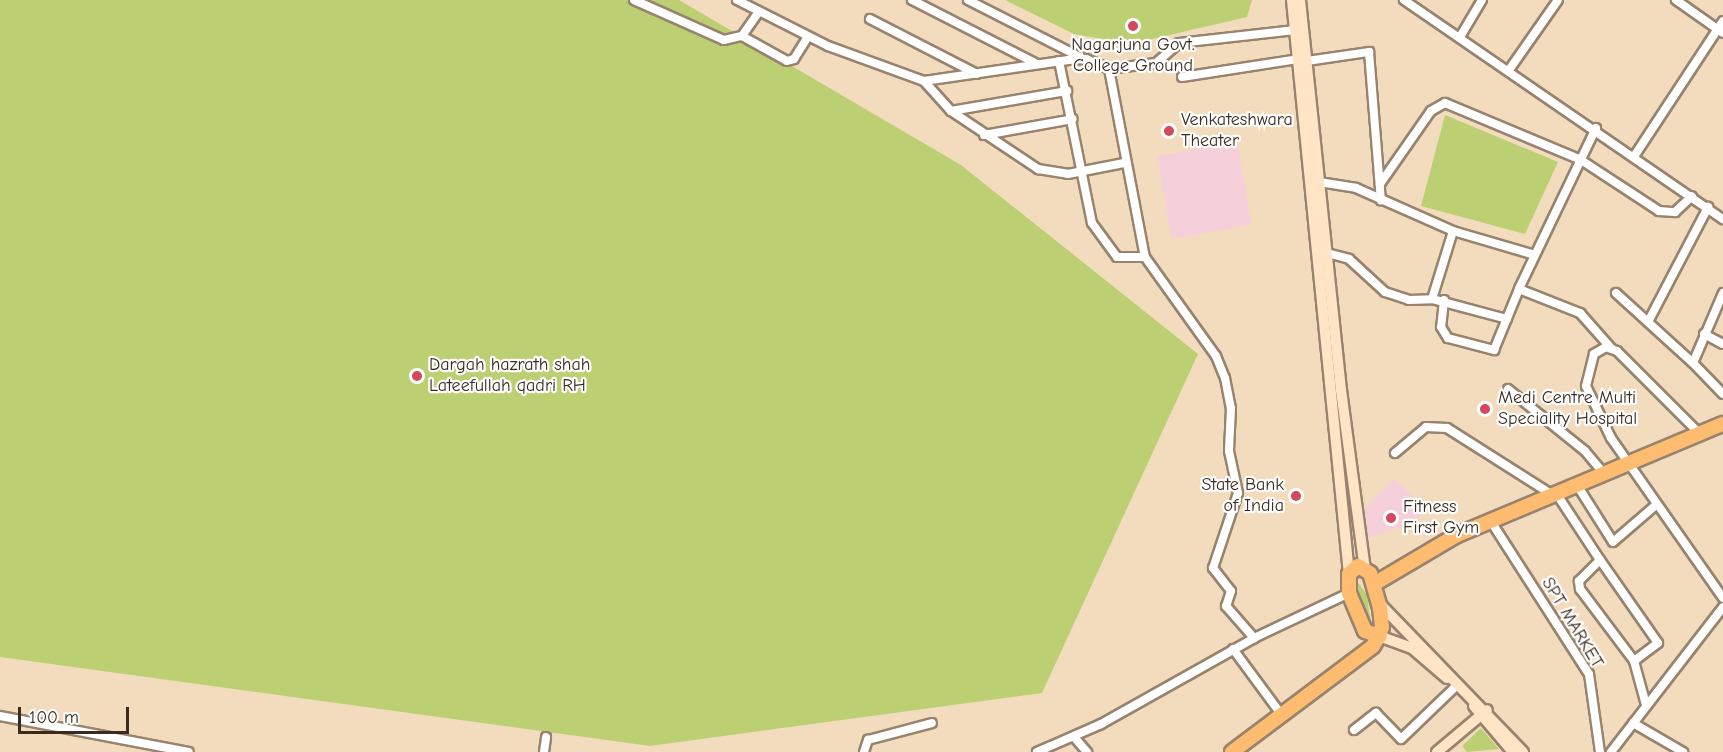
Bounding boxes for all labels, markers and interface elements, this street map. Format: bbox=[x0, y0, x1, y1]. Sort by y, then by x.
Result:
marker: Nagarjuna Govt. College Ground bbox=[1126, 19, 1140, 33]
place label: Nagarjuna Govt. College Ground bbox=[1071, 35, 1195, 78]
place label: Venkateshwara Theater bbox=[1181, 110, 1293, 152]
marker: Venkateshwara Theater bbox=[1162, 124, 1176, 138]
place label: Dargah hazrath shah Lateefullah qadri RH bbox=[429, 355, 590, 398]
marker: Dargah hazrath shah Lateefullah qadri RH bbox=[410, 369, 424, 383]
place label: Medi Centre Multi Speciality Hospital bbox=[1498, 388, 1637, 430]
marker: Medi Centre Multi Speciality Hospital bbox=[1476, 400, 1494, 418]
place label: State Bank of India bbox=[1201, 475, 1284, 518]
marker: State Bank of India bbox=[1289, 489, 1303, 503]
place label: Fitness First Gym bbox=[1403, 497, 1479, 540]
marker: Fitness First Gym bbox=[1384, 511, 1398, 525]
street label: SPT MARKET bbox=[1536, 574, 1608, 672]
scale bar bbox=[21, 695, 132, 733]
text: 100 m bbox=[29, 707, 79, 728]

